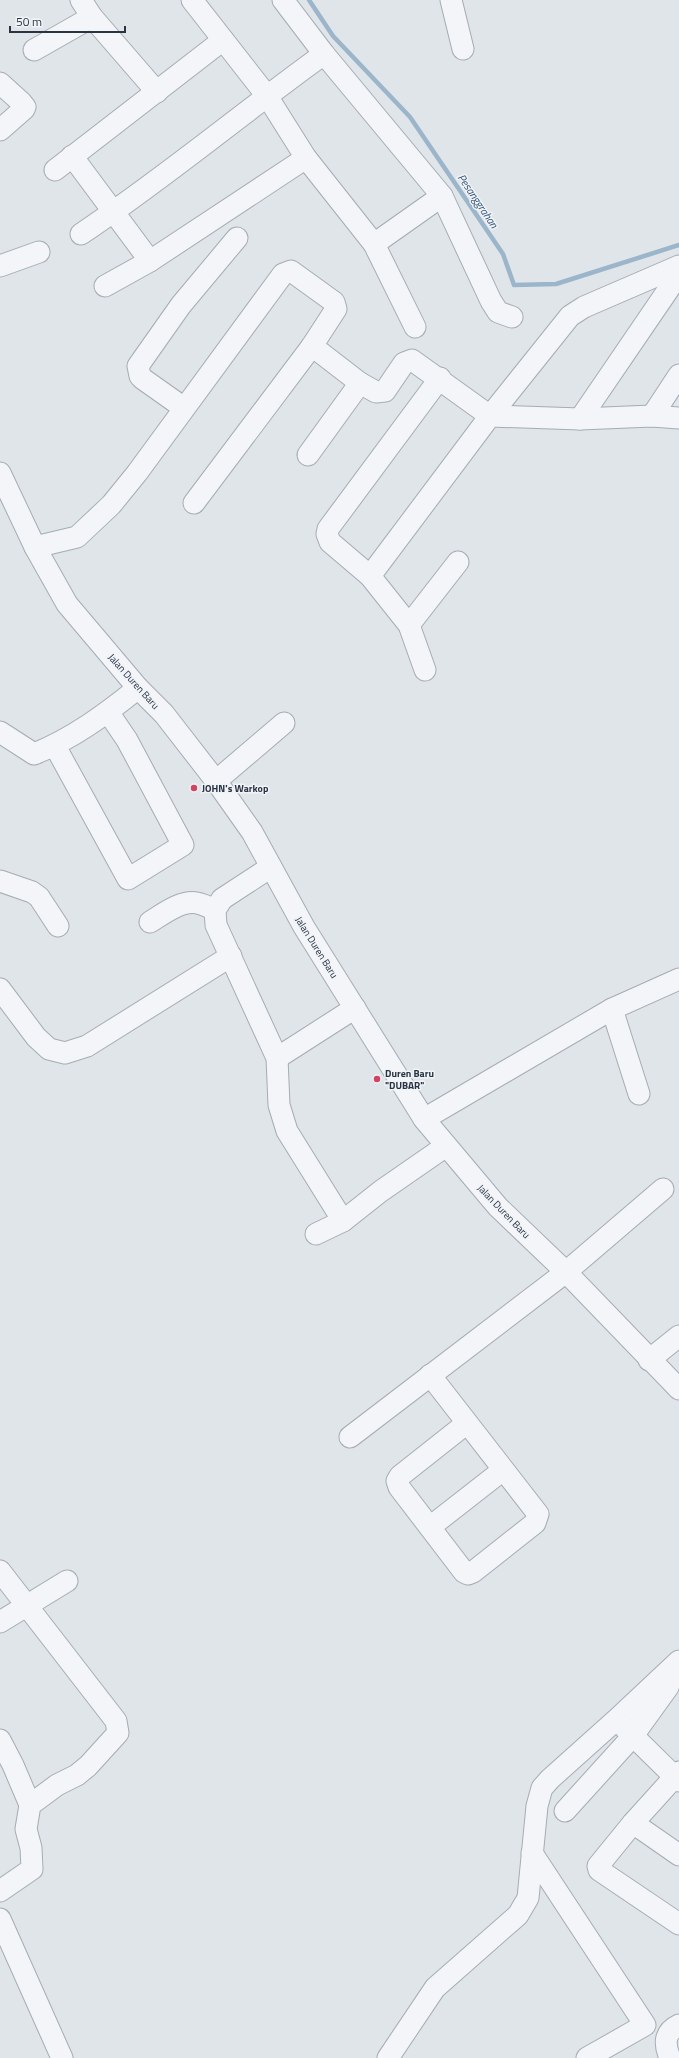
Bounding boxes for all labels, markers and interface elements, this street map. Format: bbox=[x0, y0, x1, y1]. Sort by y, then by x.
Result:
scale bar bbox=[10, 8, 125, 34]
text: 50 m bbox=[16, 12, 42, 31]
water label: Pesanggrahan bbox=[454, 171, 502, 232]
street label: Jalan Duren Baru bbox=[104, 650, 163, 713]
place label: JOHN's Warkop bbox=[202, 781, 269, 796]
marker: JOHN's Warkop bbox=[189, 783, 199, 793]
street label: Jalan Duren Baru bbox=[292, 913, 342, 981]
place label: Duren Baru "DUBAR" bbox=[385, 1066, 434, 1093]
marker: Duren Baru "DUBAR" bbox=[372, 1074, 382, 1084]
street label: Jalan Duren Baru bbox=[474, 1181, 534, 1242]

